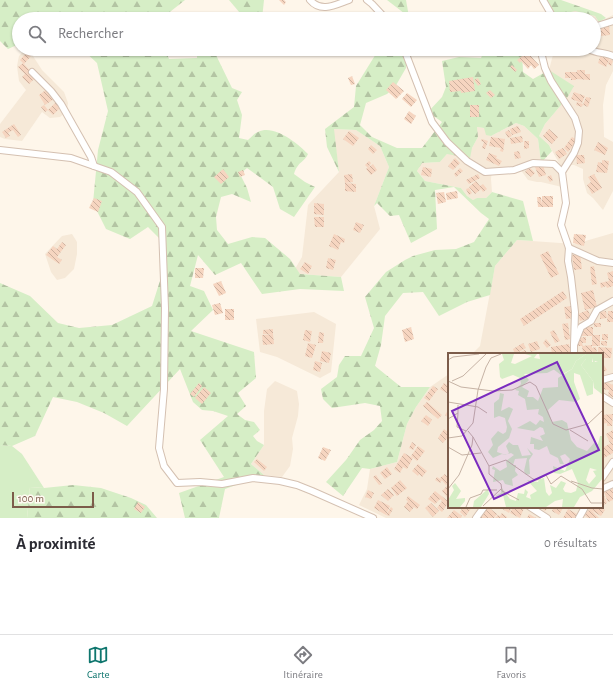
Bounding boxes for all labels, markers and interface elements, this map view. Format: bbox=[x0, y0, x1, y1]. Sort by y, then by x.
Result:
search box bbox=[12, 12, 601, 56]
icon: search bbox=[26, 23, 48, 45]
text: Rechercher bbox=[58, 26, 123, 41]
inset map bbox=[448, 353, 603, 508]
scale bar bbox=[12, 490, 94, 509]
text: 100 m bbox=[18, 493, 44, 504]
text: À proximité bbox=[16, 535, 96, 552]
text: 0 résultats bbox=[544, 537, 597, 550]
tab: Carte bbox=[87, 644, 110, 681]
tab: Itinéraire bbox=[283, 644, 323, 681]
tab: Favoris bbox=[497, 644, 526, 681]

